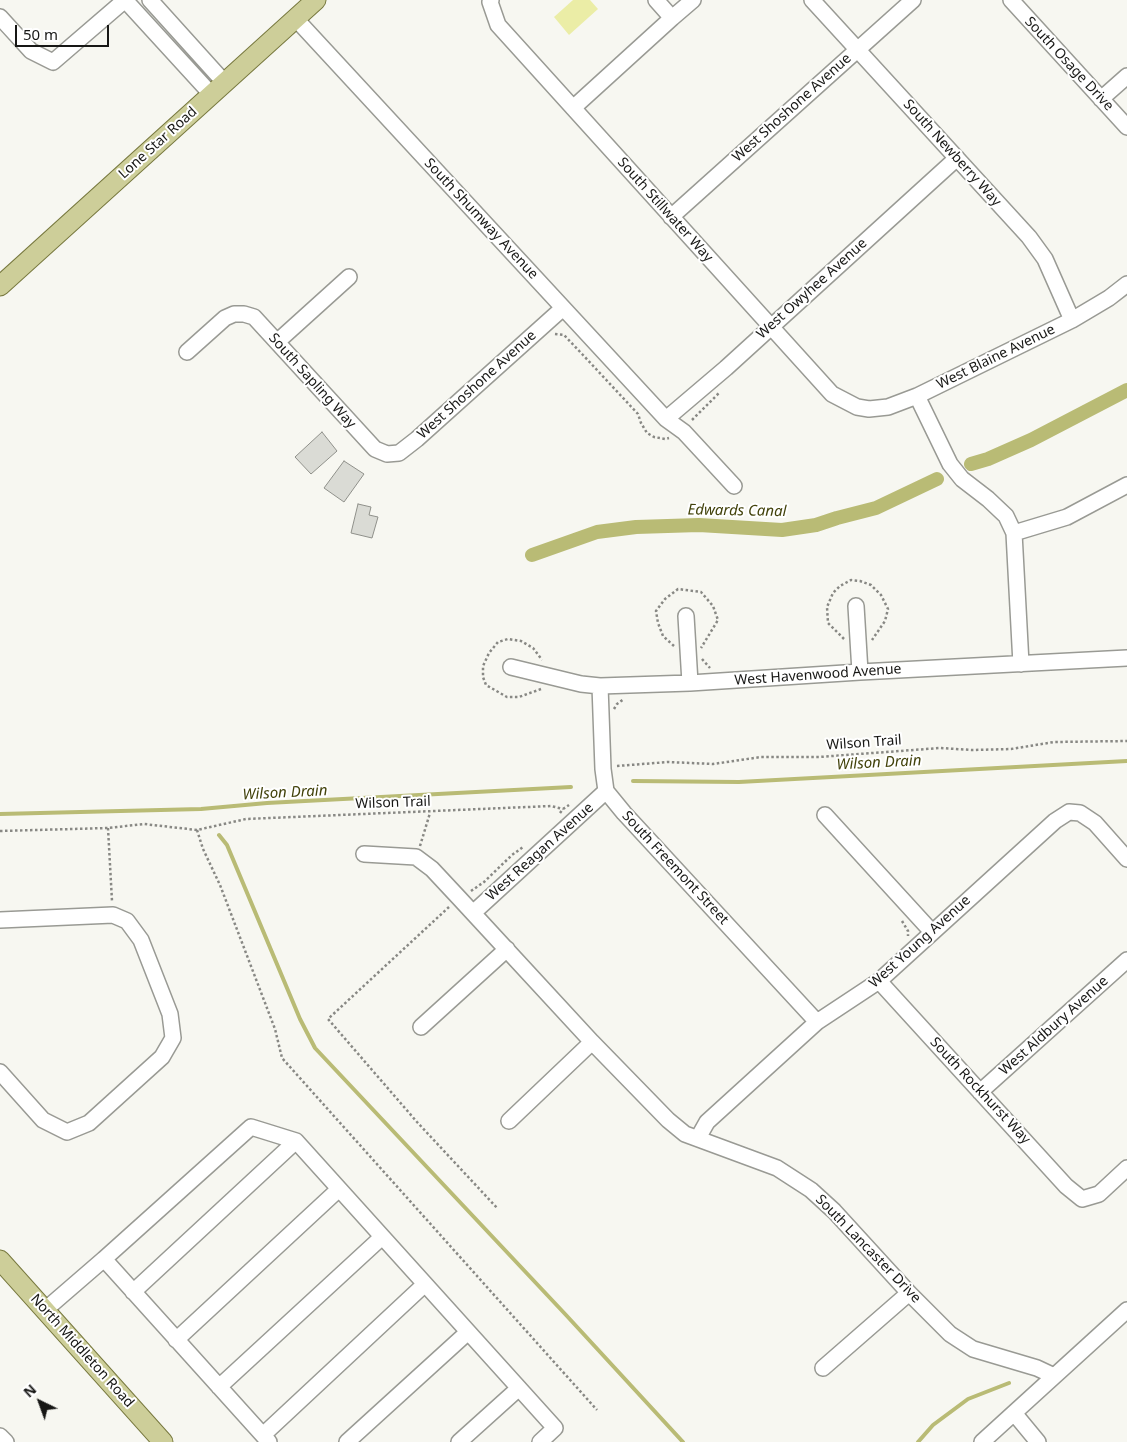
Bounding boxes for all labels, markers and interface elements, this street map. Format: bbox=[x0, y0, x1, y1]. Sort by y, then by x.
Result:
street label: South Osage Drive bbox=[1021, 14, 1117, 114]
scale bar bbox=[18, 15, 111, 47]
text: 50 m bbox=[23, 24, 58, 44]
street label: West Shoshone Avenue bbox=[729, 50, 855, 166]
street label: South Newberry Way bbox=[900, 96, 1004, 210]
street label: Lone Star Road bbox=[115, 103, 201, 183]
street label: South Stillwater Way bbox=[614, 154, 716, 266]
street label: South Shumway Avenue bbox=[421, 155, 541, 283]
street label: West Owyhee Avenue bbox=[753, 235, 871, 343]
street label: West Blaine Avenue bbox=[934, 321, 1058, 393]
street label: West Shoshone Avenue bbox=[414, 327, 540, 443]
street label: South Sapling Way bbox=[265, 330, 359, 432]
water label: Edwards Canal bbox=[687, 501, 787, 521]
street label: West Havenwood Avenue bbox=[734, 661, 902, 689]
street label: Wilson Trail bbox=[826, 732, 902, 754]
water label: Wilson Drain bbox=[836, 752, 922, 774]
water label: Wilson Drain bbox=[242, 782, 328, 804]
street label: Wilson Trail bbox=[355, 793, 431, 813]
street label: West Reagan Avenue bbox=[483, 799, 597, 905]
street label: South Freemont Street bbox=[618, 808, 732, 928]
street label: West Young Avenue bbox=[866, 892, 974, 992]
street label: West Aldbury Avenue bbox=[996, 973, 1112, 1079]
street label: South Rockhurst Way bbox=[926, 1034, 1034, 1148]
street label: South Lancaster Drive bbox=[812, 1191, 924, 1307]
street label: North Middleton Road bbox=[27, 1291, 137, 1411]
north arrow bbox=[15, 1377, 65, 1427]

